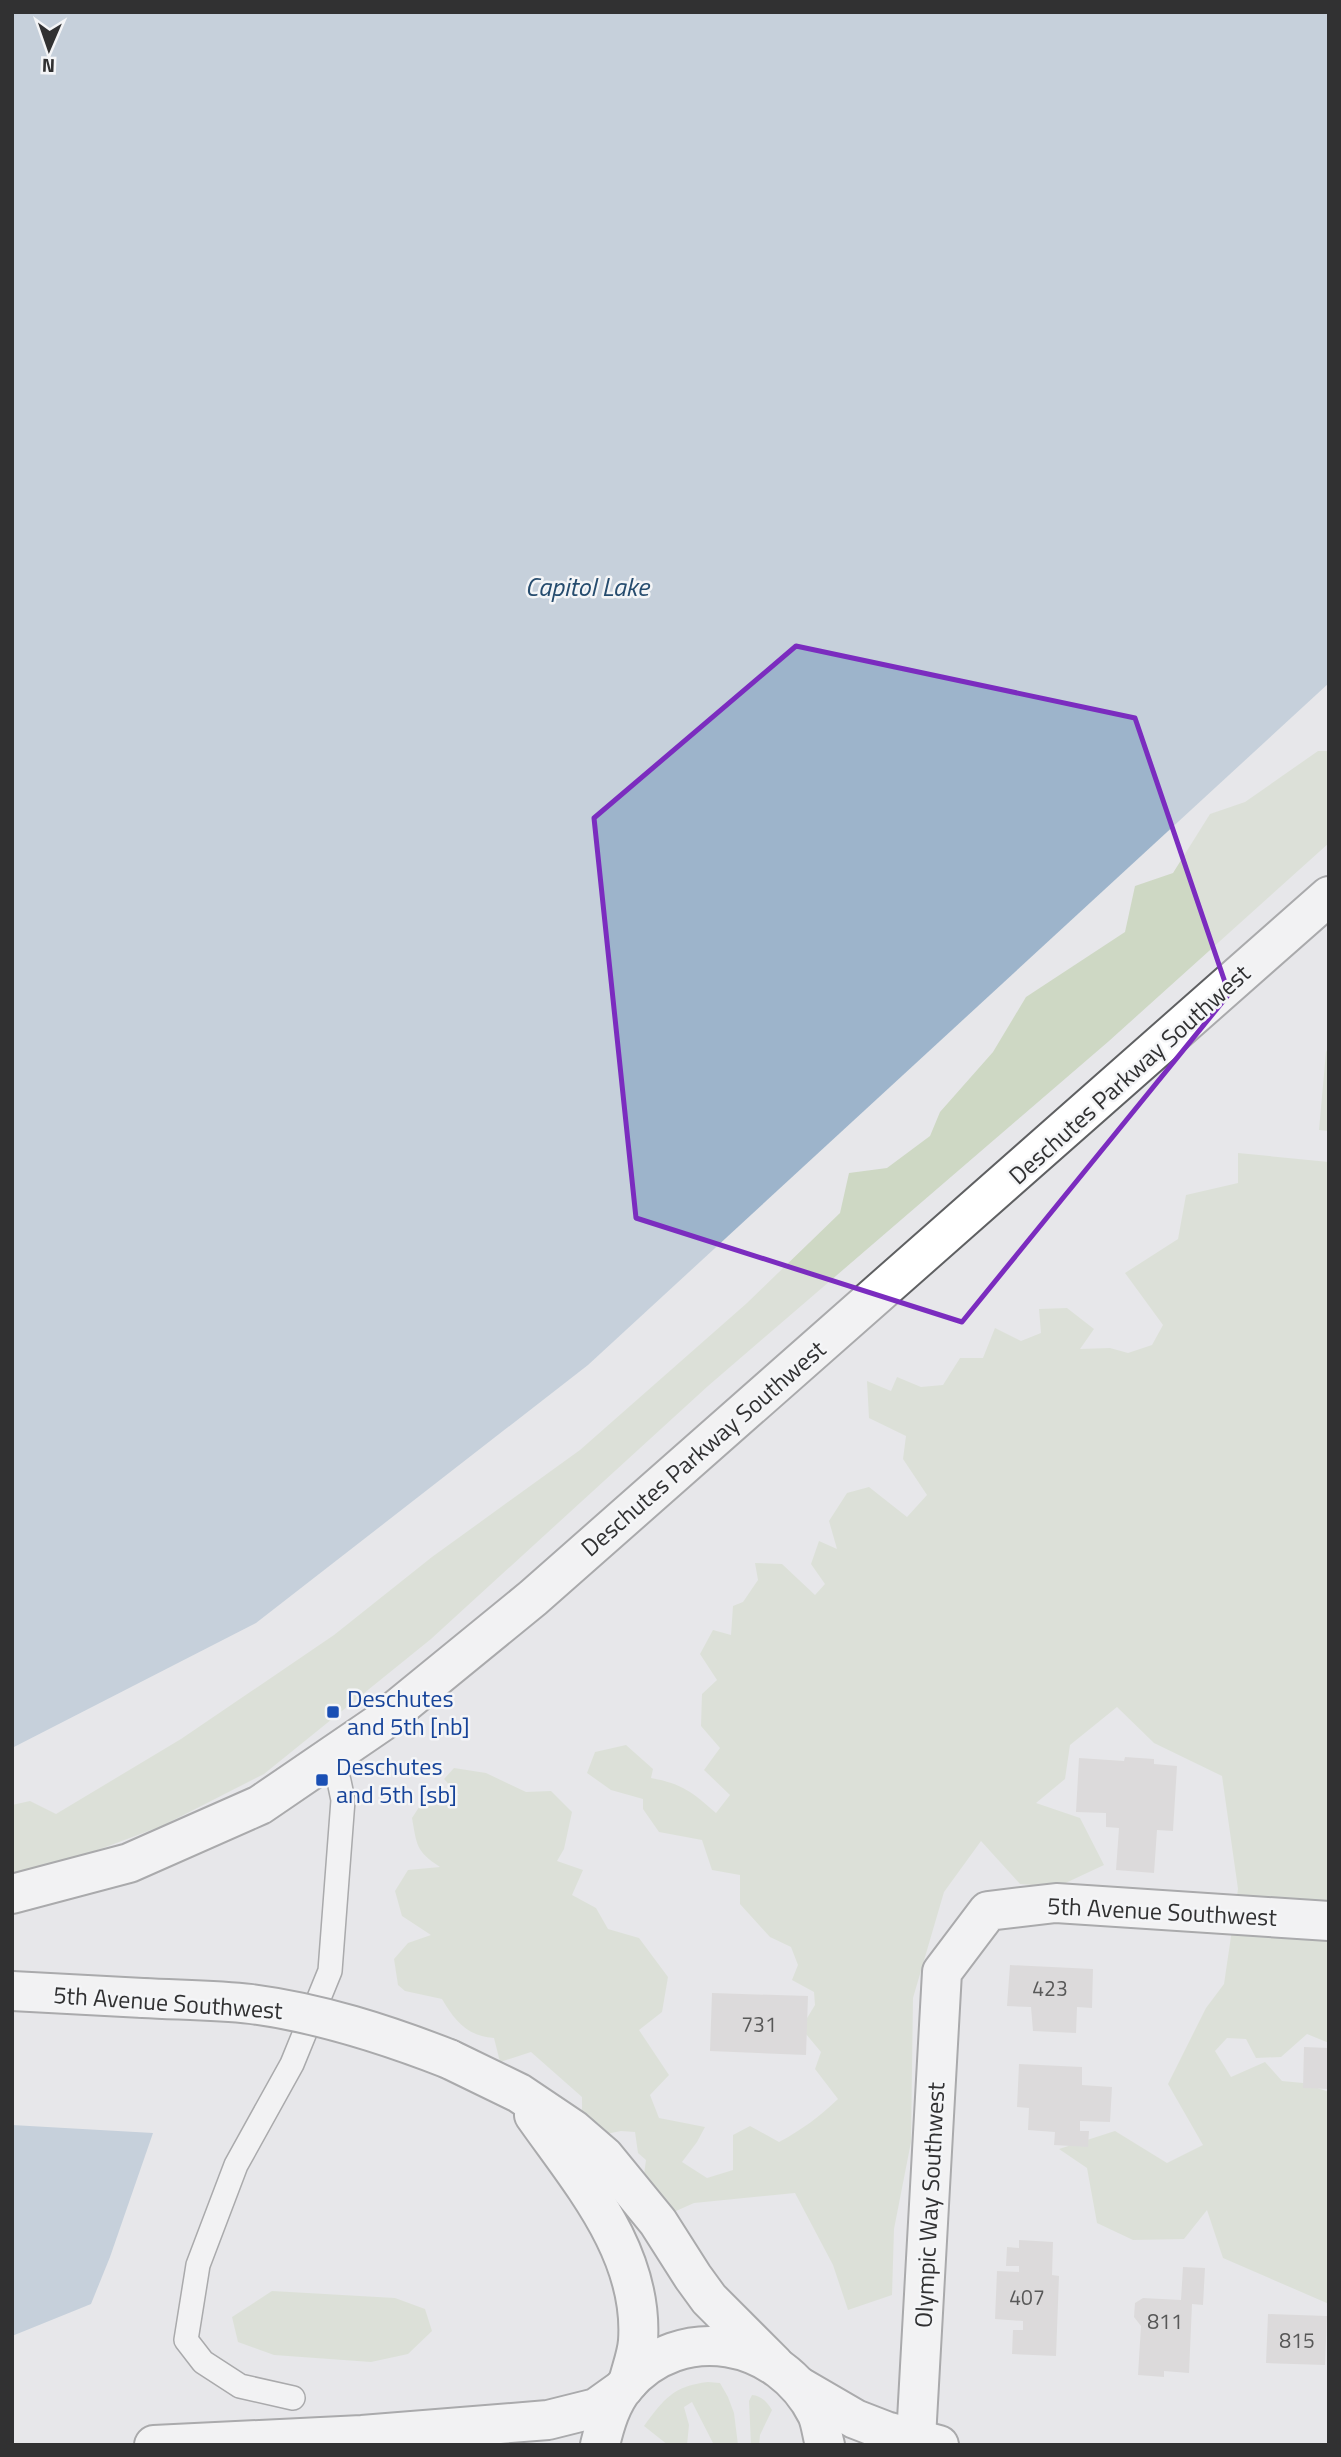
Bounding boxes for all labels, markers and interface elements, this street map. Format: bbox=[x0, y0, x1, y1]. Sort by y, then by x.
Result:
north arrow bbox=[14, 14, 84, 84]
text: N bbox=[41, 52, 55, 81]
water label: Capitol Lake bbox=[525, 567, 651, 606]
street label: Deschutes Parkway Southwest bbox=[1000, 955, 1258, 1193]
street label: Deschutes Parkway Southwest bbox=[573, 1331, 834, 1565]
place label: Deschutes and 5th [nb] bbox=[347, 1680, 470, 1744]
marker: Deschutes and 5th [nb] bbox=[325, 1704, 341, 1720]
place label: Deschutes and 5th [sb] bbox=[336, 1748, 457, 1812]
marker: Deschutes and 5th [sb] bbox=[314, 1772, 330, 1788]
street label: 5th Avenue Southwest bbox=[1046, 1887, 1278, 1935]
house number: 423 bbox=[1032, 1972, 1068, 2004]
street label: 5th Avenue Southwest bbox=[52, 1976, 284, 2028]
house number: 731 bbox=[741, 2008, 777, 2040]
street label: Olympic Way Southwest bbox=[905, 2081, 953, 2329]
house number: 407 bbox=[1009, 2281, 1045, 2313]
house number: 811 bbox=[1147, 2305, 1183, 2337]
house number: 815 bbox=[1279, 2324, 1315, 2356]

